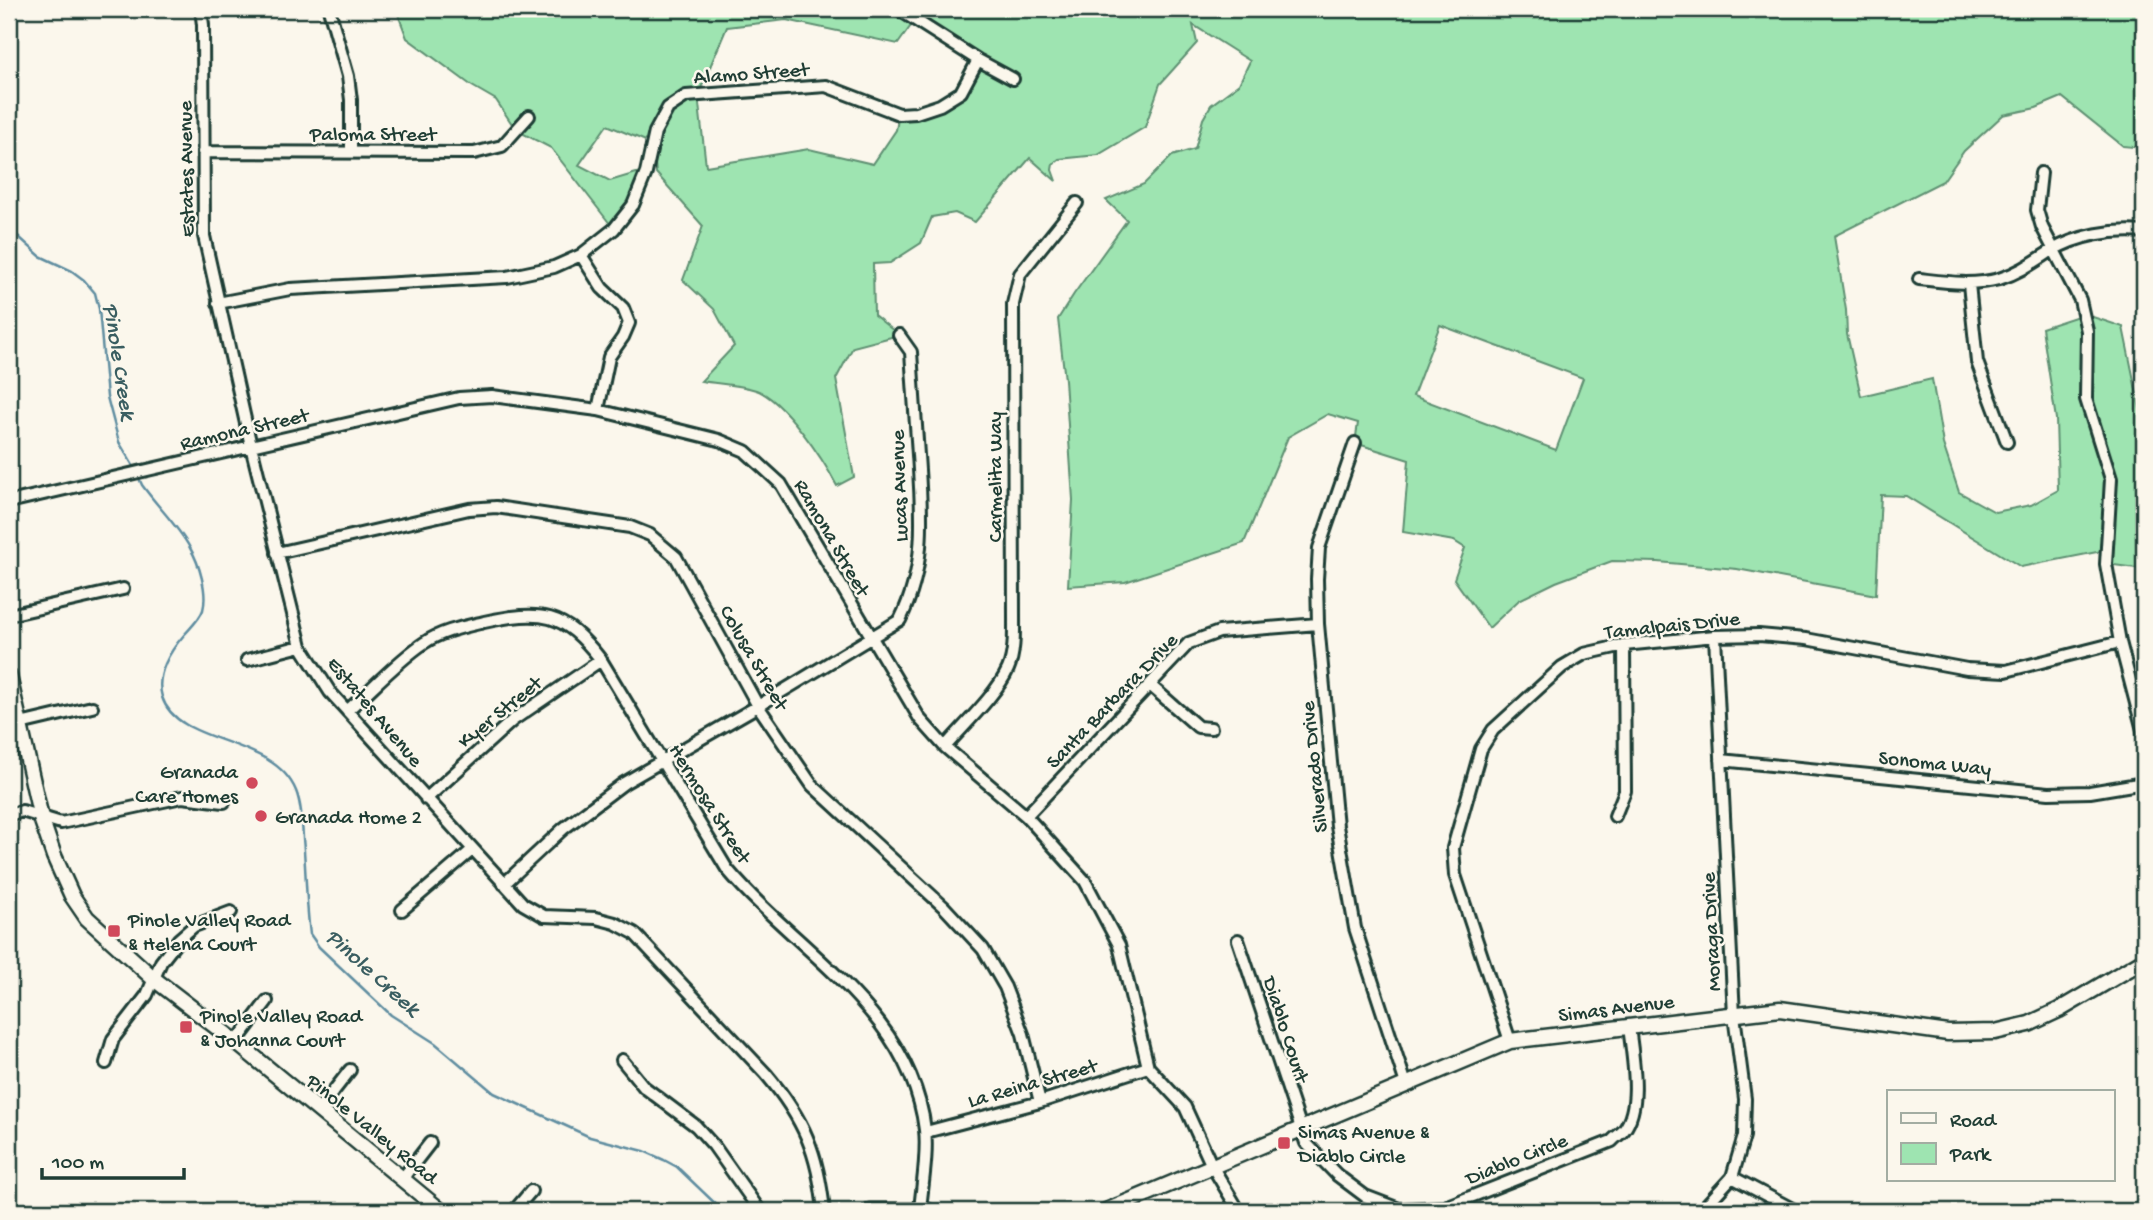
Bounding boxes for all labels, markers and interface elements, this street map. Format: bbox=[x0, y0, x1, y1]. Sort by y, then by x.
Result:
street label: Alamo Street bbox=[693, 59, 812, 92]
street label: Estates Avenue bbox=[175, 99, 202, 237]
street label: Paloma Street bbox=[309, 124, 439, 149]
water label: Pinole Creek bbox=[95, 301, 140, 424]
street label: Ramona Street bbox=[178, 404, 314, 458]
street label: Carmelita Way bbox=[985, 412, 1010, 542]
street label: Lucas Avenue bbox=[887, 428, 916, 542]
street label: Ramona Street bbox=[786, 476, 875, 604]
street label: Colusa Street bbox=[712, 602, 793, 718]
street label: Tamalpais Drive bbox=[1602, 608, 1742, 647]
street label: Santa Barbara Drive bbox=[1042, 629, 1185, 775]
street label: Estates Avenue bbox=[320, 653, 427, 774]
street label: Kyer Street bbox=[454, 671, 550, 755]
street label: Silverado Drive bbox=[1297, 699, 1336, 834]
street label: Hermosa Street bbox=[661, 740, 756, 871]
street label: Sonoma Way bbox=[1877, 747, 1992, 784]
place label: Granada Care Homes bbox=[135, 762, 239, 811]
marker: Granada Care Homes bbox=[244, 775, 260, 791]
place label: Granada Home 2 bbox=[275, 807, 422, 832]
marker: Granada Home 2 bbox=[253, 808, 269, 824]
street label: Moraga Drive bbox=[1698, 871, 1729, 992]
place label: Pinole Valley Road & Helena Court bbox=[127, 910, 292, 959]
marker: Pinole Valley Road & Helena Court bbox=[106, 923, 122, 939]
water label: Pinole Creek bbox=[319, 924, 426, 1025]
street label: Diablo Court bbox=[1254, 972, 1313, 1088]
street label: Simas Avenue bbox=[1557, 991, 1677, 1030]
place label: Pinole Valley Road & Johanna Court bbox=[199, 1006, 364, 1055]
marker: Pinole Valley Road & Johanna Court bbox=[178, 1019, 194, 1035]
street label: La Reina Street bbox=[965, 1054, 1103, 1116]
street label: Pinole Valley Road bbox=[299, 1069, 443, 1192]
legend bbox=[1887, 1090, 2114, 1182]
text: Road bbox=[1950, 1110, 1998, 1135]
place label: Simas Avenue & Diablo Circle bbox=[1296, 1122, 1430, 1171]
street label: Diablo Circle bbox=[1461, 1129, 1573, 1194]
marker: Simas Avenue & Diablo Circle bbox=[1276, 1135, 1292, 1151]
scale bar bbox=[42, 1136, 184, 1180]
text: Park bbox=[1949, 1144, 1993, 1169]
text: 100 m bbox=[51, 1152, 104, 1177]

